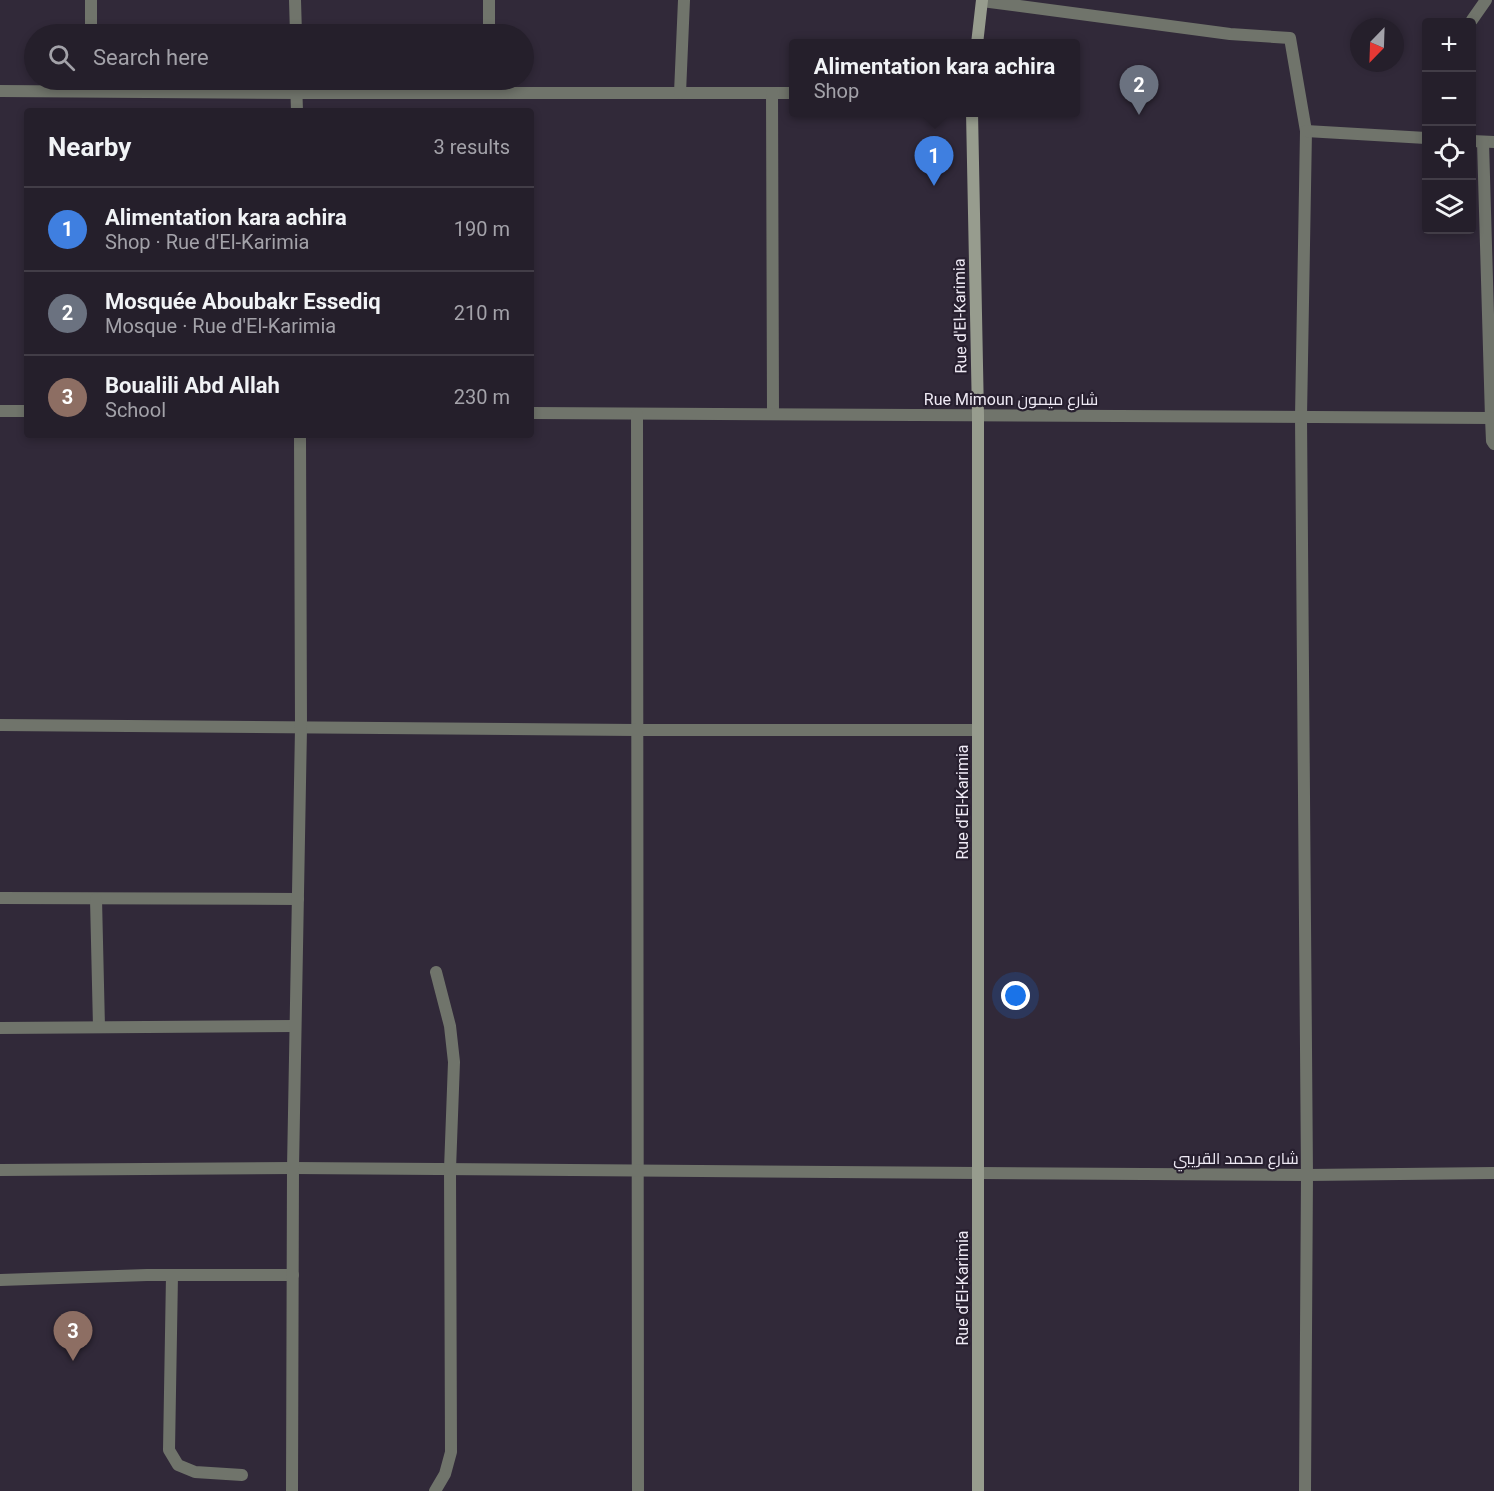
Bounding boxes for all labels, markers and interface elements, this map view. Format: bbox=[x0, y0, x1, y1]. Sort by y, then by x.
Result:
north arrow bbox=[1350, 18, 1404, 72]
map controls bbox=[1422, 18, 1476, 234]
button: + bbox=[1422, 18, 1476, 72]
search box bbox=[24, 24, 534, 90]
popup bbox=[789, 39, 1080, 117]
icon: search bbox=[45, 41, 78, 74]
text: Search here bbox=[93, 45, 209, 70]
text: Alimentation kara achira bbox=[814, 54, 1055, 79]
pin: 2 bbox=[1120, 66, 1158, 115]
button: − bbox=[1422, 72, 1476, 126]
text: Shop bbox=[814, 79, 859, 103]
button: locate bbox=[1422, 126, 1476, 180]
text: Nearby bbox=[48, 132, 131, 162]
text: 3 results bbox=[434, 135, 510, 159]
pin: 1 bbox=[914, 136, 954, 186]
button: layers bbox=[1422, 180, 1476, 234]
text: Alimentation kara achira bbox=[105, 205, 347, 230]
text: 1 bbox=[62, 217, 73, 241]
text: 190 m bbox=[454, 217, 510, 241]
text: Shop · Rue d'El-Karimia bbox=[105, 230, 309, 254]
street label: Rue d'El-Karimia bbox=[949, 258, 971, 374]
text: Mosquée Aboubakr Essediq bbox=[105, 289, 381, 314]
text: 2 bbox=[62, 301, 73, 325]
text: 210 m bbox=[454, 301, 510, 325]
text: Mosque · Rue d'El-Karimia bbox=[105, 314, 336, 338]
text: Boualili Abd Allah bbox=[105, 373, 280, 398]
text: 3 bbox=[62, 385, 73, 409]
text: 230 m bbox=[454, 385, 510, 409]
street label: Rue Mimoun شارع ميمون bbox=[924, 390, 1098, 411]
text: School bbox=[105, 398, 166, 422]
street label: Rue d'El-Karimia bbox=[953, 744, 972, 860]
your location bbox=[1001, 981, 1030, 1010]
street label: شارع محمد القريبي bbox=[1173, 1149, 1299, 1172]
street label: Rue d'El-Karimia bbox=[953, 1230, 972, 1346]
pin: 3 bbox=[54, 1312, 92, 1361]

